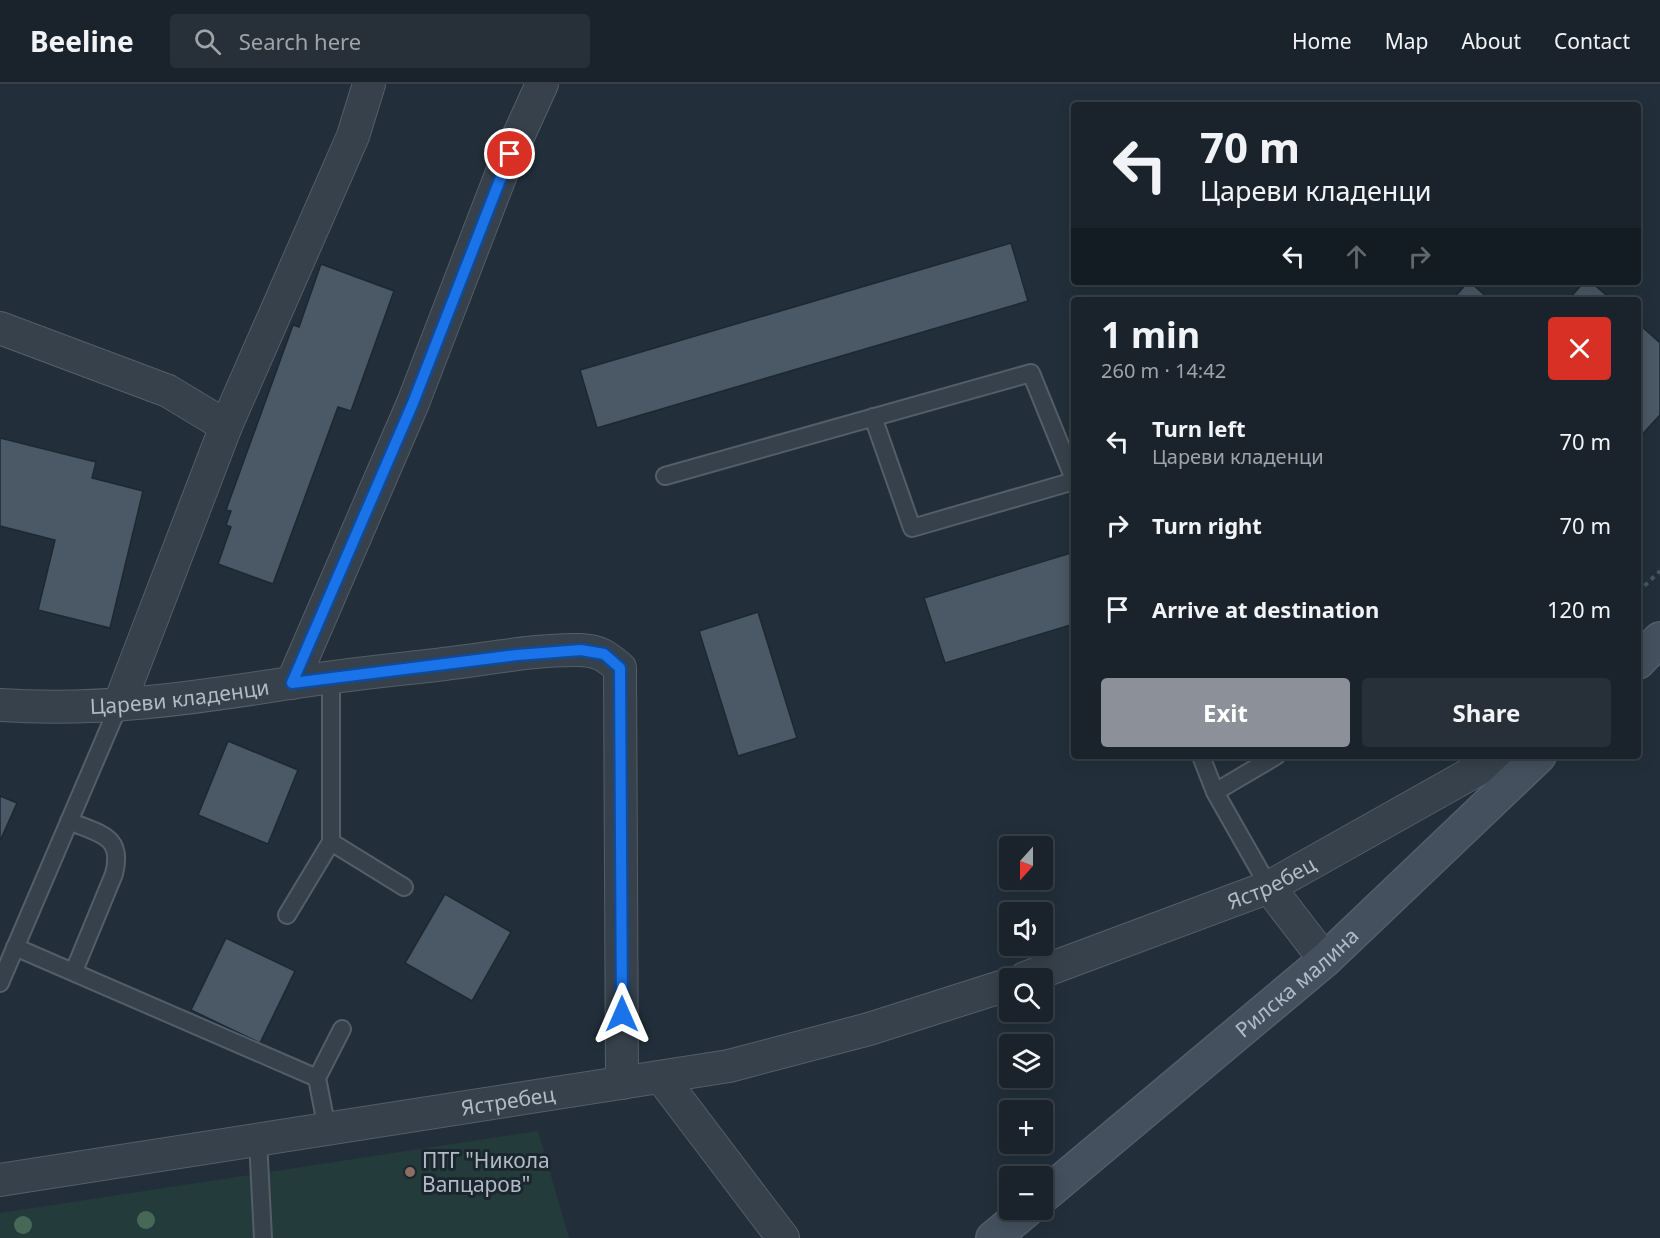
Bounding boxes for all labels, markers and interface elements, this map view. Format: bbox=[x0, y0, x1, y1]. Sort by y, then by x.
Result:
search box bbox=[170, 14, 590, 68]
text: Beeline bbox=[30, 22, 134, 60]
icon: search bbox=[191, 25, 224, 58]
text: Search here bbox=[239, 26, 361, 56]
text: Home bbox=[1292, 27, 1352, 55]
text: Map bbox=[1385, 27, 1428, 55]
text: About bbox=[1461, 27, 1521, 55]
text: Contact bbox=[1554, 27, 1630, 55]
text: 70 m bbox=[1200, 118, 1300, 175]
icon: left bbox=[1101, 126, 1179, 204]
pin bbox=[484, 128, 535, 179]
icon: arrive bbox=[493, 137, 526, 170]
text: Цареви кладенци bbox=[1200, 172, 1432, 209]
icon: left bbox=[1277, 240, 1310, 273]
icon: ahead bbox=[1340, 240, 1373, 273]
icon: right bbox=[1403, 240, 1436, 273]
text: 1 min bbox=[1101, 310, 1200, 359]
button: close bbox=[1548, 317, 1611, 380]
text: 260 m · 14:42 bbox=[1101, 357, 1226, 384]
text: Turn left bbox=[1152, 413, 1246, 443]
icon: left bbox=[1101, 425, 1134, 458]
text: 70 m bbox=[1560, 426, 1611, 456]
text: Цареви кладенци bbox=[1152, 443, 1324, 470]
icon: right bbox=[1101, 509, 1134, 542]
text: Turn right bbox=[1152, 510, 1262, 540]
text: 70 m bbox=[1560, 510, 1611, 540]
icon: arrive bbox=[1101, 593, 1134, 626]
text: Arrive at destination bbox=[1152, 594, 1379, 624]
text: 120 m bbox=[1547, 594, 1611, 624]
street label: Цареви кладенци bbox=[89, 672, 271, 720]
button: Exit bbox=[1101, 678, 1350, 747]
button: Share bbox=[1362, 678, 1611, 747]
north arrow bbox=[999, 836, 1053, 890]
map controls bbox=[999, 836, 1053, 1220]
street label: Ястребец bbox=[1223, 850, 1320, 915]
button: sound bbox=[999, 902, 1053, 956]
street label: Рилска малина bbox=[1229, 922, 1364, 1043]
button: search bbox=[999, 968, 1053, 1022]
position arrow bbox=[590, 982, 654, 1046]
button: layers bbox=[999, 1034, 1053, 1088]
street label: Ястребец bbox=[459, 1079, 557, 1122]
button: + bbox=[999, 1100, 1053, 1154]
place label: ПТГ "Никола Вапцаров" bbox=[422, 1146, 550, 1198]
marker: ПТГ "Никола Вапцаров" bbox=[403, 1165, 417, 1179]
button: − bbox=[999, 1166, 1053, 1220]

